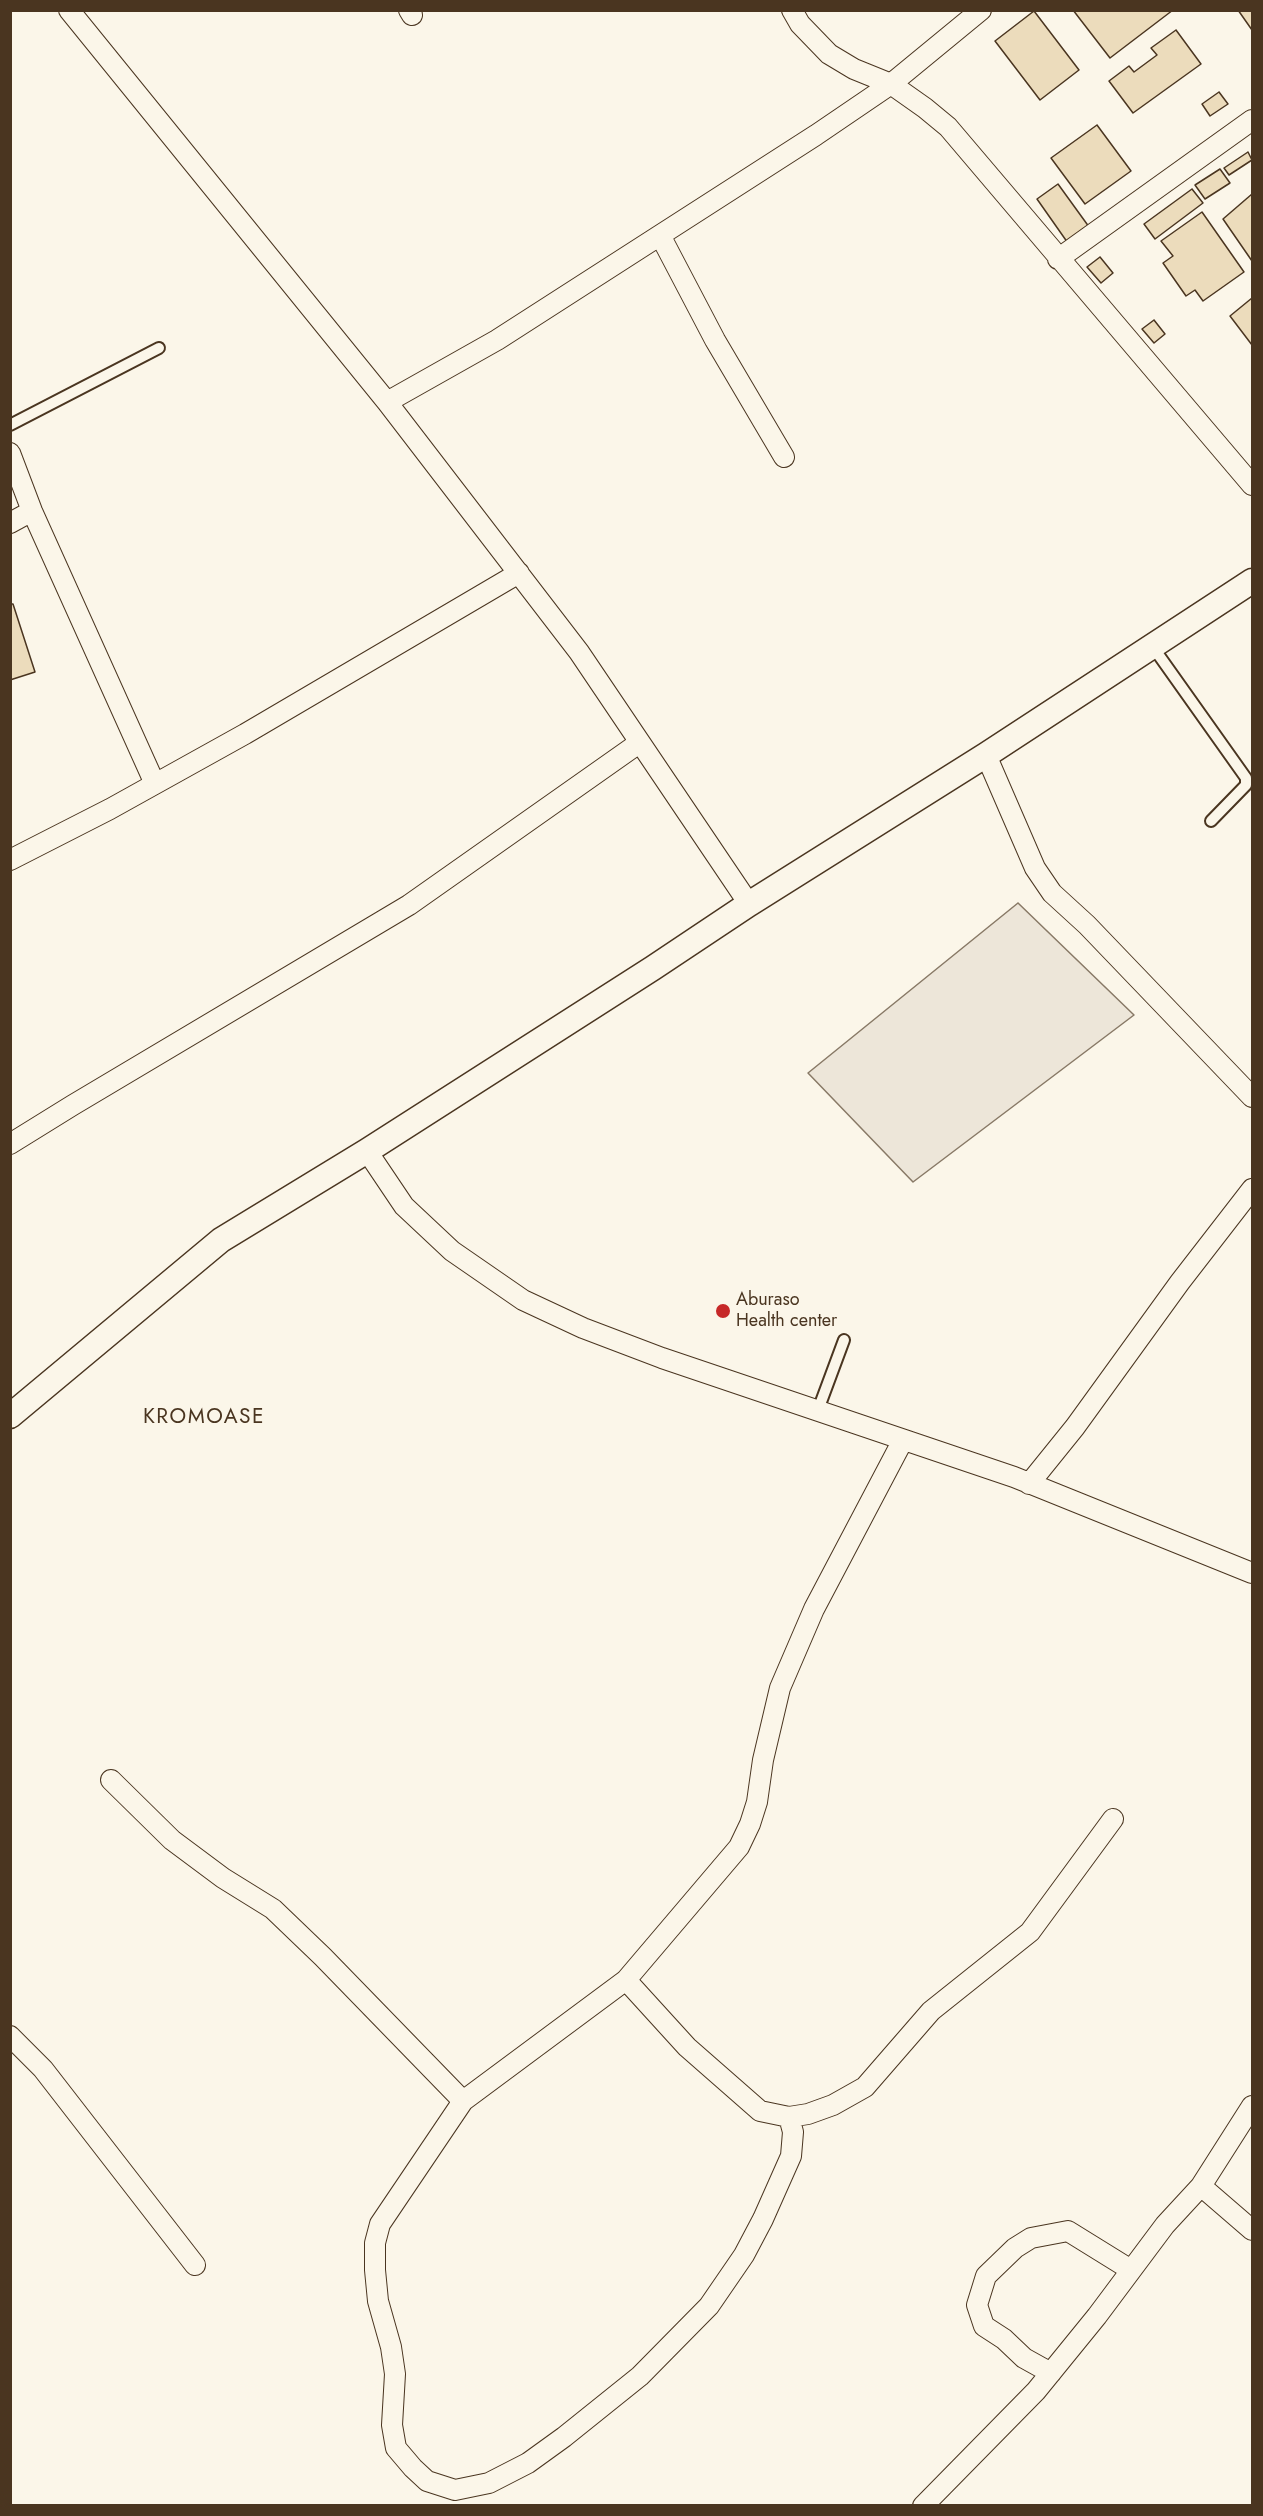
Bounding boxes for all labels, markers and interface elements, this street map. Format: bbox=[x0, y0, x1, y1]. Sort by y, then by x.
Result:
place label: Aburaso Health center bbox=[736, 1290, 837, 1332]
marker: Aburaso Health center bbox=[714, 1302, 732, 1320]
district label: KROMOASE bbox=[143, 1405, 265, 1431]

